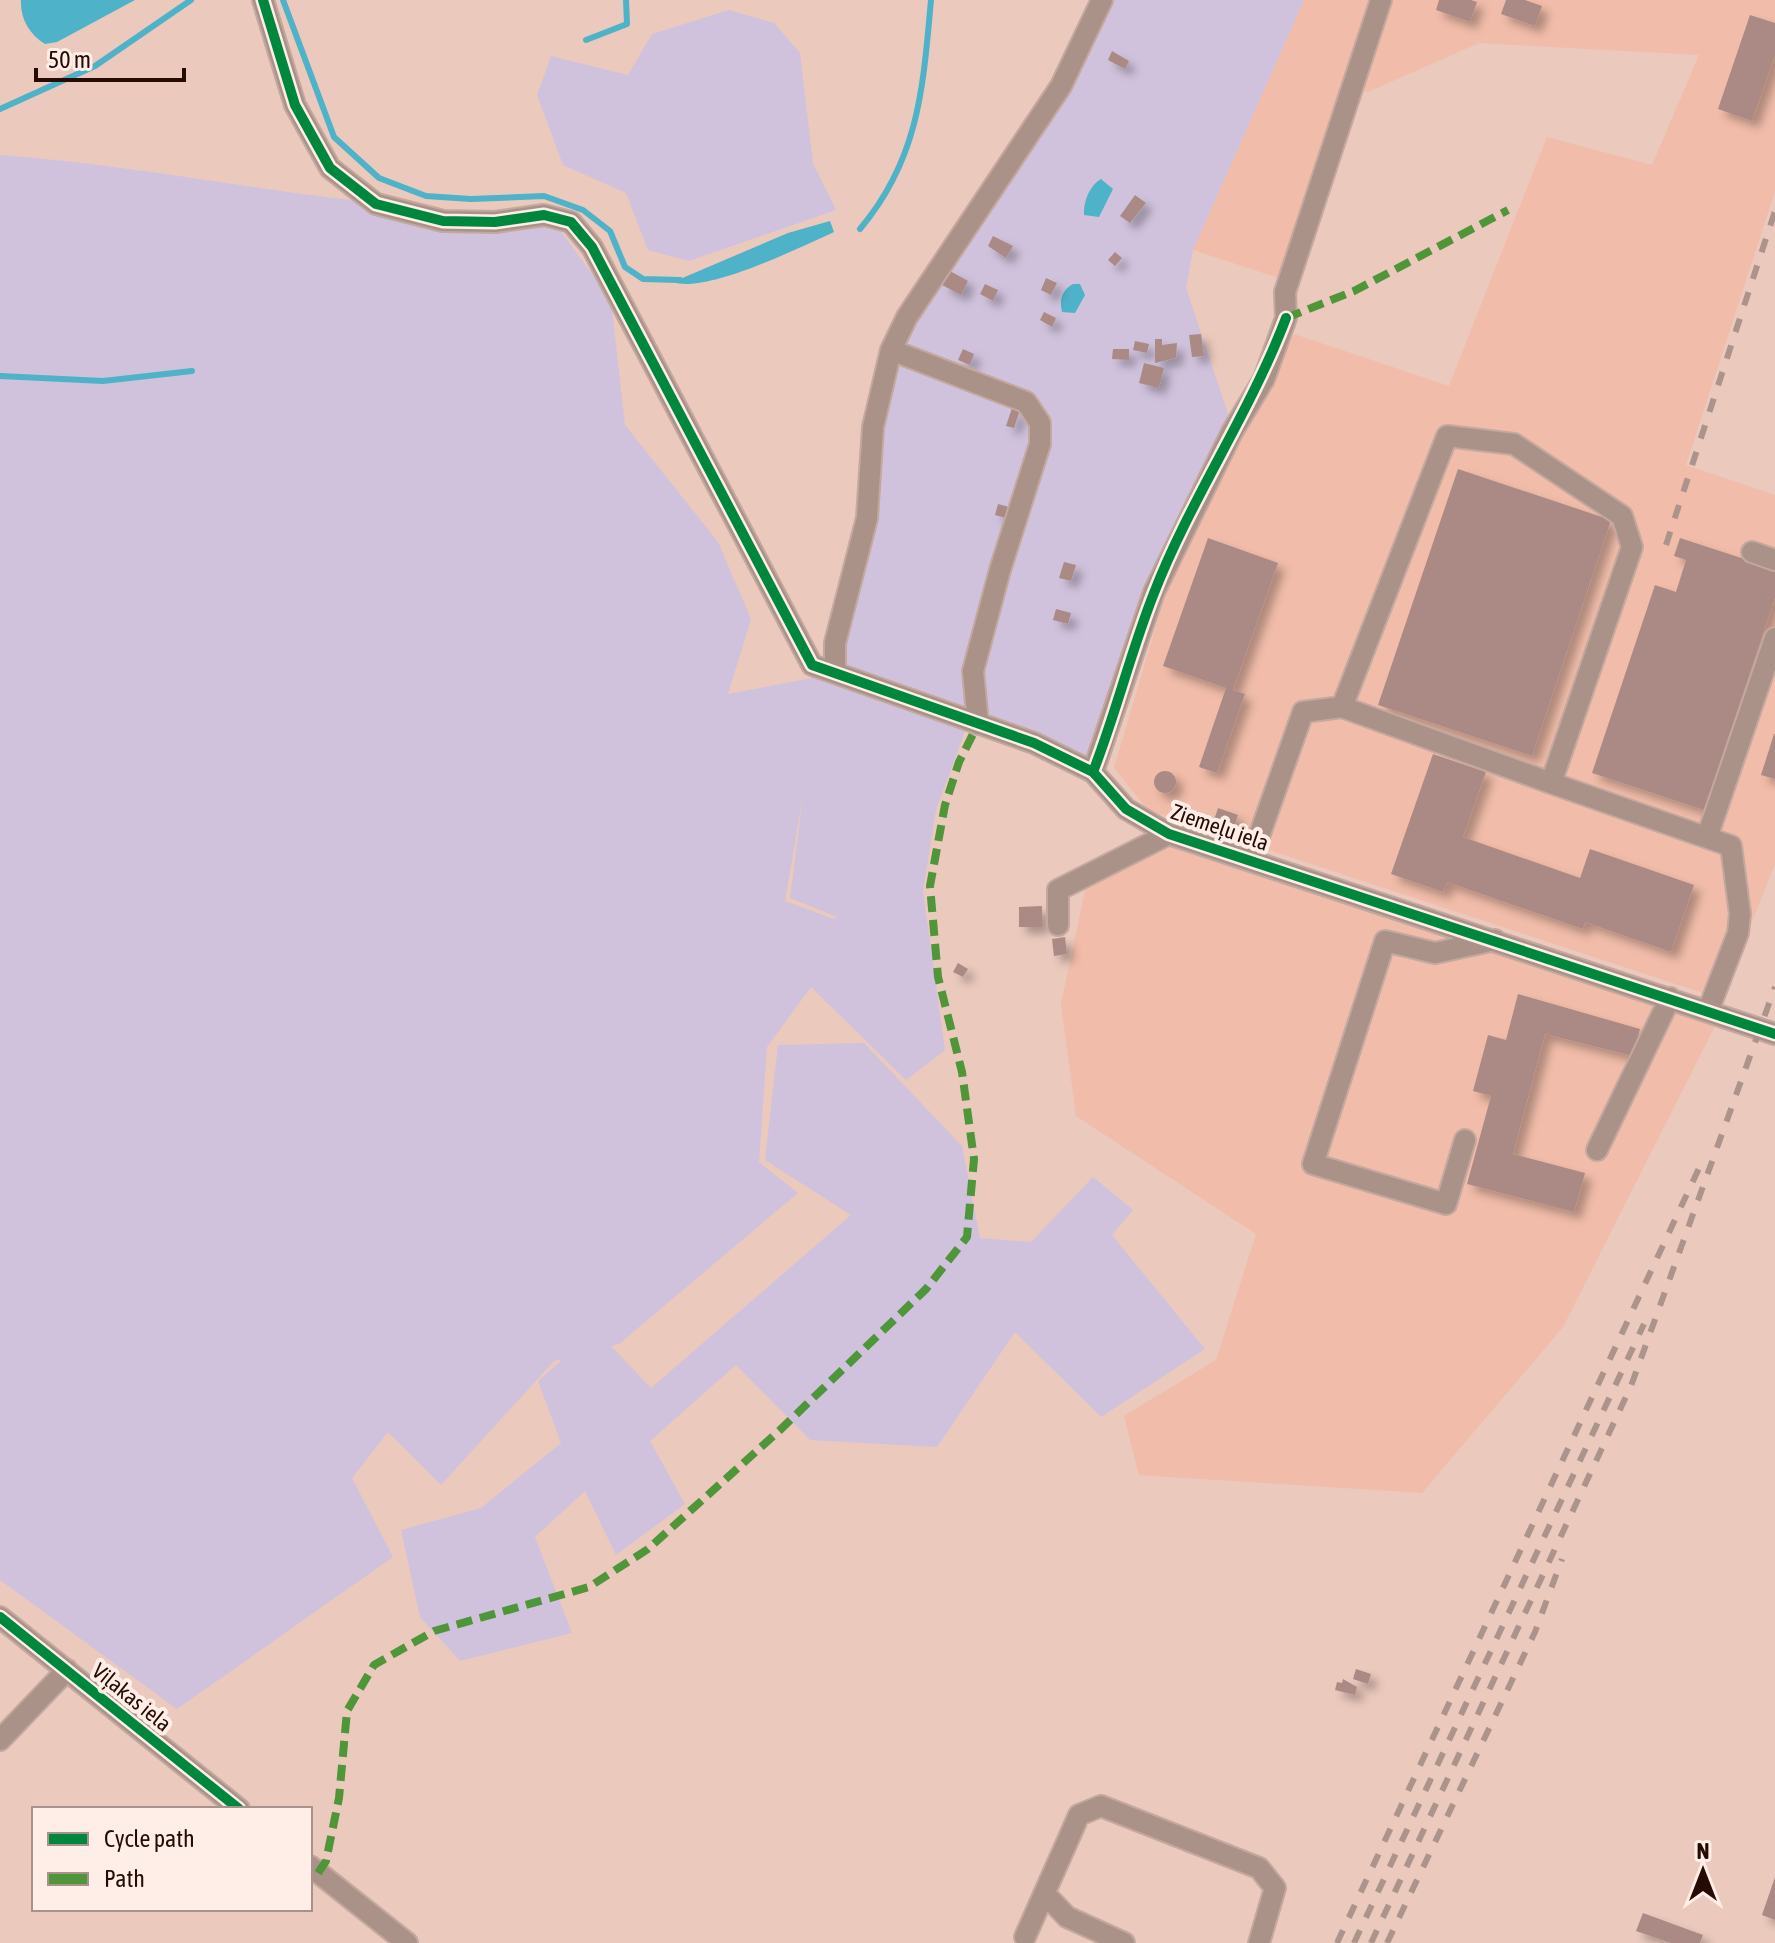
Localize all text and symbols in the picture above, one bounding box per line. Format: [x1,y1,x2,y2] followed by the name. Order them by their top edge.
[36,32,184,82] scale bar
[48,46,91,73] text: 50 m
[1168,798,1272,856] street label: Ziemeļu iela
[87,1657,177,1737] street label: Viļakas iela
[32,1807,312,1911] legend
[104,1825,195,1852] text: Cycle path
[1663,1831,1743,1911] north arrow
[1697,1838,1709,1864] text: N
[104,1865,145,1892] text: Path

